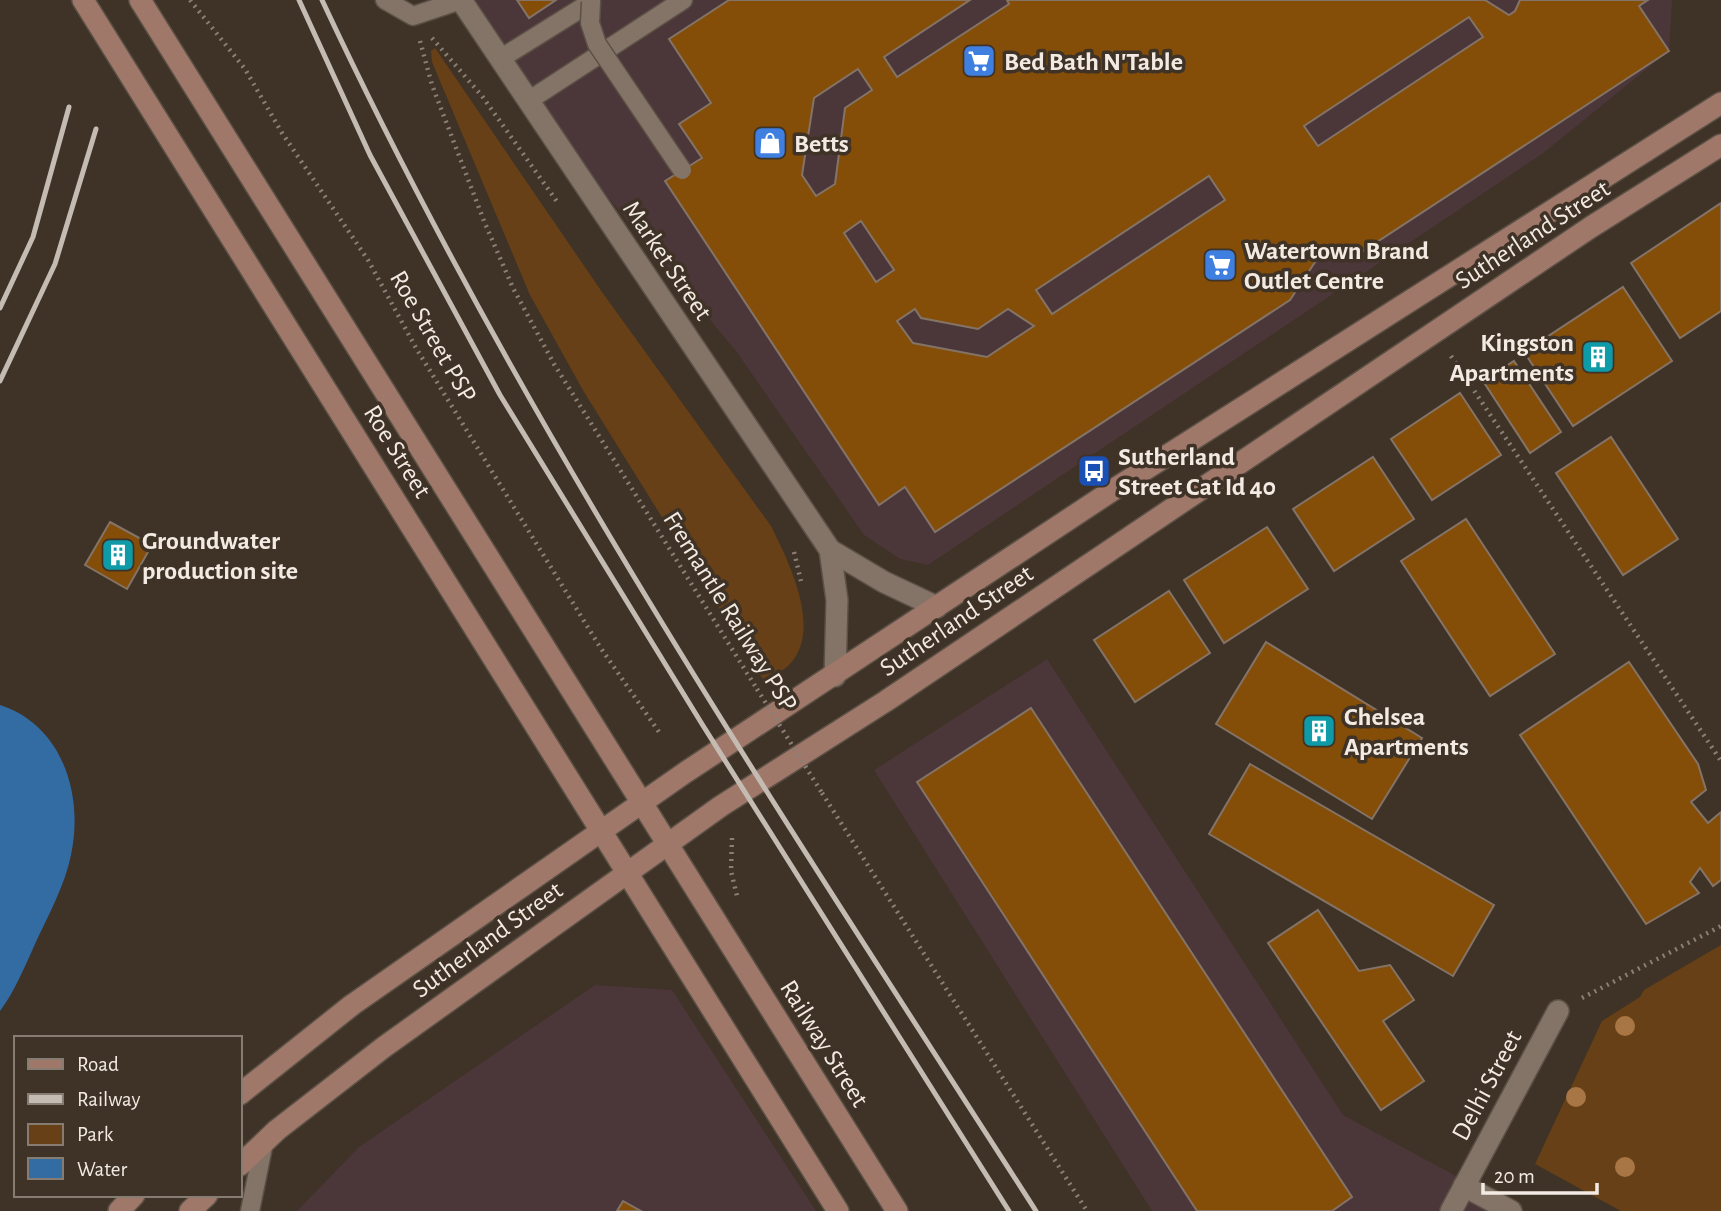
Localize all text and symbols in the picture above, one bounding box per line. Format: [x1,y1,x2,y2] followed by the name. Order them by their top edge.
[960,42,998,80] supermarket icon: Bed Bath N'Table
[1004,49,1183,75] place label: Bed Bath N'Table
[751,124,789,162] shop icon: Betts
[794,131,849,157] place label: Betts
[1451,175,1614,294] street label: Sutherland Street
[618,196,716,325] street label: Market Street
[1244,238,1429,294] place label: Watertown Brand Outlet Centre
[1201,246,1239,284] supermarket icon: Watertown Brand Outlet Centre
[385,266,481,407] street label: Roe Street PSP
[1449,330,1574,386] place label: Kingston Apartments
[1579,338,1617,376] building icon: Kingston Apartments
[359,401,436,502] street label: Roe Street
[1118,444,1276,500] place label: Sutherland Street Cat Id 40
[1075,452,1113,490] bus stop icon: Sutherland Street Cat Id 40
[658,507,802,716] street label: Fremantle Railway PSP
[142,528,298,584] place label: Groundwater production site
[99,536,137,574] building icon: Groundwater production site
[875,560,1038,681] street label: Sutherland Street
[1344,704,1469,760] place label: Chelsea Apartments
[1300,712,1338,750] building icon: Chelsea Apartments
[408,877,567,1003] street label: Sutherland Street
[775,976,873,1111] street label: Railway Street
[1447,1026,1527,1145] street label: Delhi Street
[14,1036,242,1197] legend
[77,1054,119,1075] text: Road
[77,1089,140,1110] text: Railway
[77,1124,114,1145] text: Park
[1483,1152,1597,1196] scale bar
[77,1159,127,1180] text: Water
[1494,1166,1535,1187] text: 20 m

